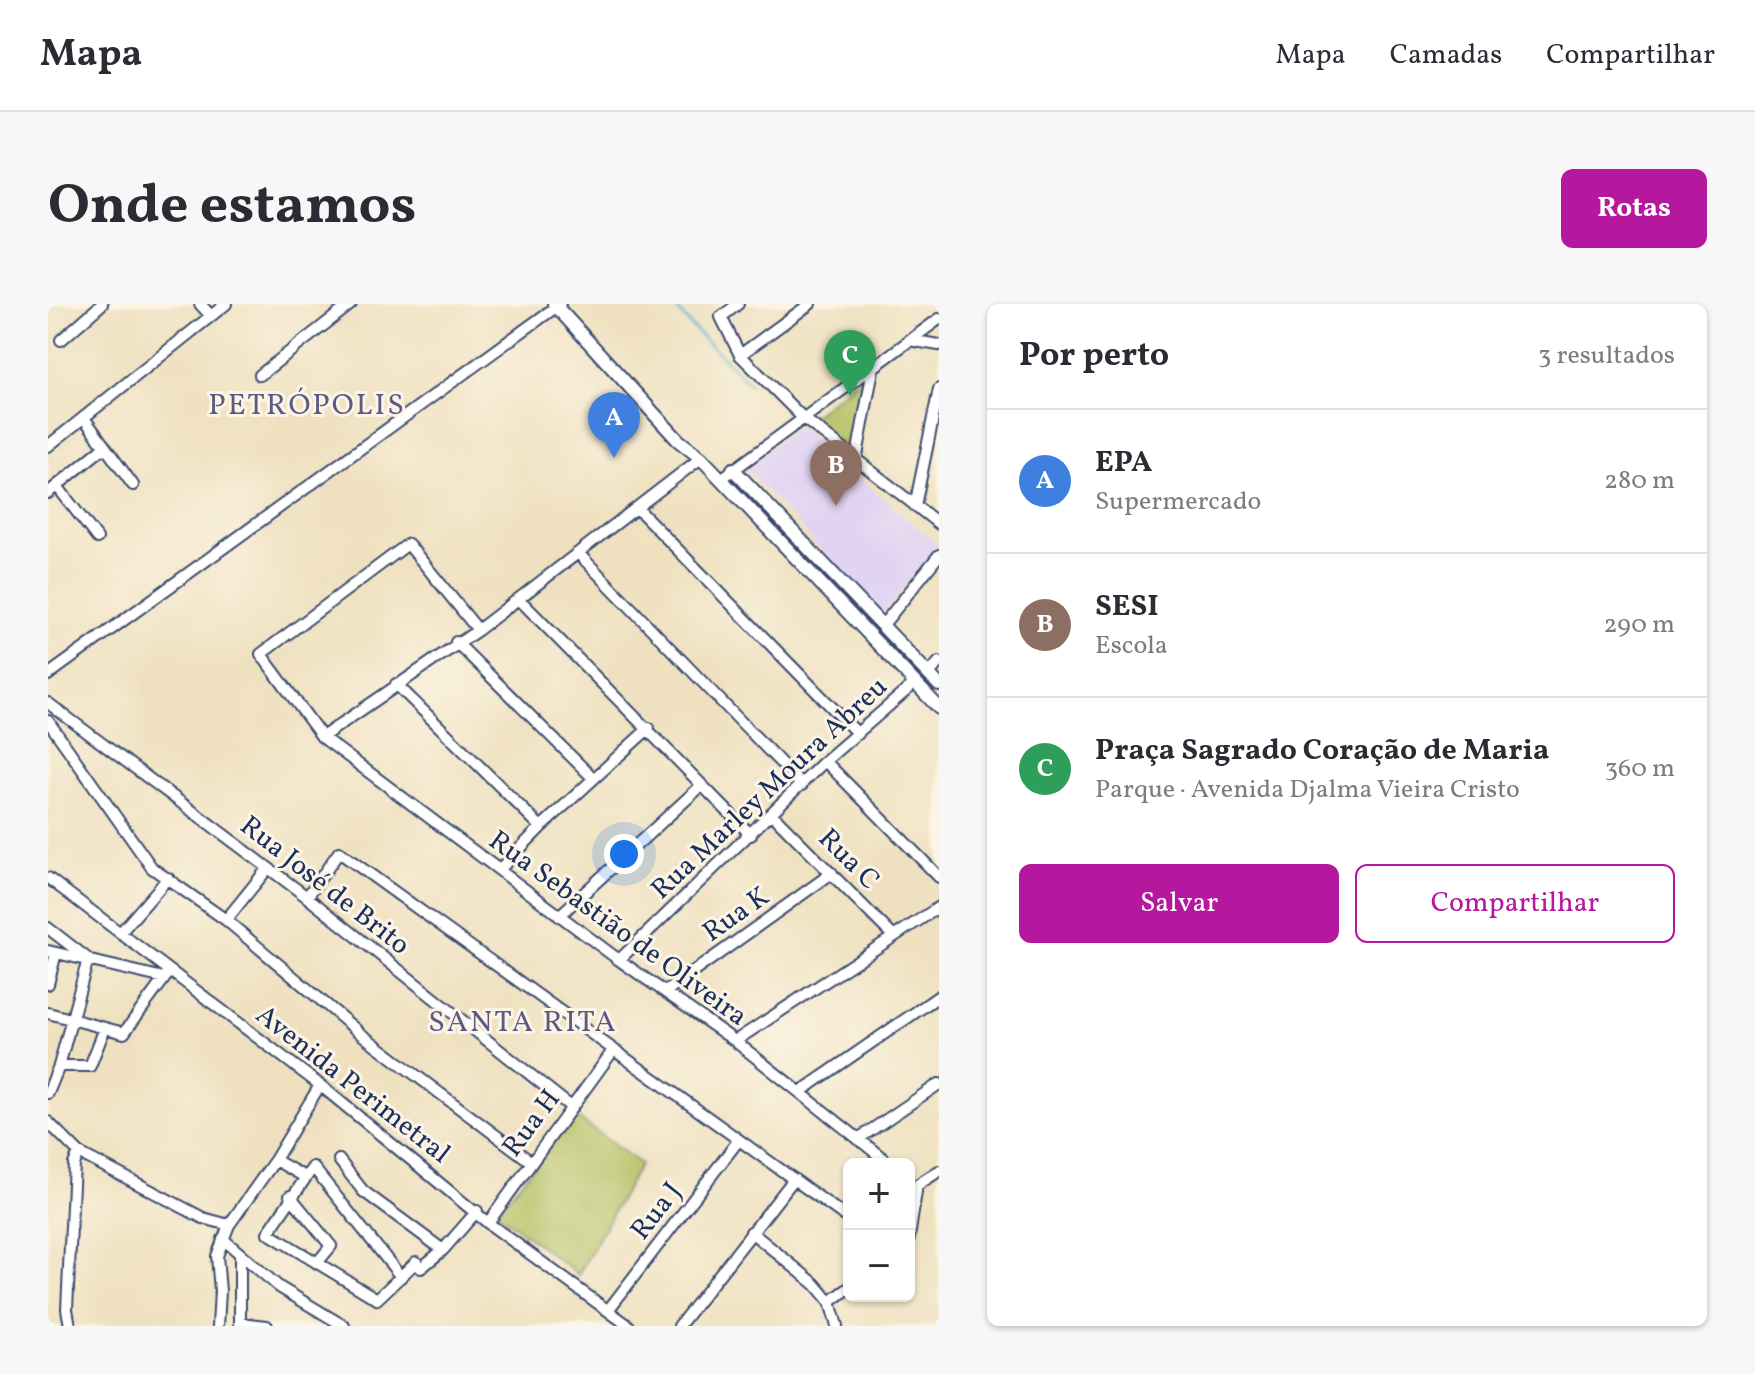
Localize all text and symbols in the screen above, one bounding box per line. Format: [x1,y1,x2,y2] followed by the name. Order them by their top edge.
[40,29,142,82] text: Mapa
[1276,36,1346,75] text: Mapa
[1390,36,1502,75] text: Camadas
[1546,36,1715,75] text: Compartilhar
[48,169,417,247] text: Onde estamos
[1561,169,1707,248] button: Rotas
[824,330,876,396] pin: C
[1019,333,1169,380] text: Por perto
[1538,338,1675,374] text: 3 resultados
[208,385,406,427] district label: PETRÓPOLIS
[588,392,640,458] pin: A
[810,440,862,506] pin: B
[1095,442,1152,484] text: EPA
[1036,463,1054,499] text: A
[1604,463,1675,499] text: 280 m
[1095,484,1261,520] text: Supermercado
[1095,586,1159,628] text: SESI
[1036,607,1054,643] text: B
[1603,607,1675,643] text: 290 m
[1095,628,1168,664] text: Escola
[643,669,897,909] street label: Rua Marley Moura Abreu
[1095,730,1549,772] text: Praça Sagrado Coração de Maria
[1037,751,1053,787] text: C
[1605,751,1675,787] text: 360 m
[1095,772,1520,808] text: Parque · Avenida Djalma Vieira Cristo
[231,807,418,965] street label: Rua José de Brito
[809,820,888,899] street label: Rua C
[480,822,755,1036] street label: Rua Sebastião de Oliveira
[604,834,644,874] your location
[1019,864,1339,943] button: Salvar
[1355,864,1675,943] button: Compartilhar
[695,878,778,952] street label: Rua K
[247,997,458,1173] street label: Avenida Perimetral
[428,1002,618,1044] district label: SANTA RITA
[494,1082,570,1165] street label: Rua H
[843,1158,915,1302] map controls
[843,1158,915,1230] button: +
[622,1174,692,1249] street label: Rua J
[843,1230,915,1302] button: −

